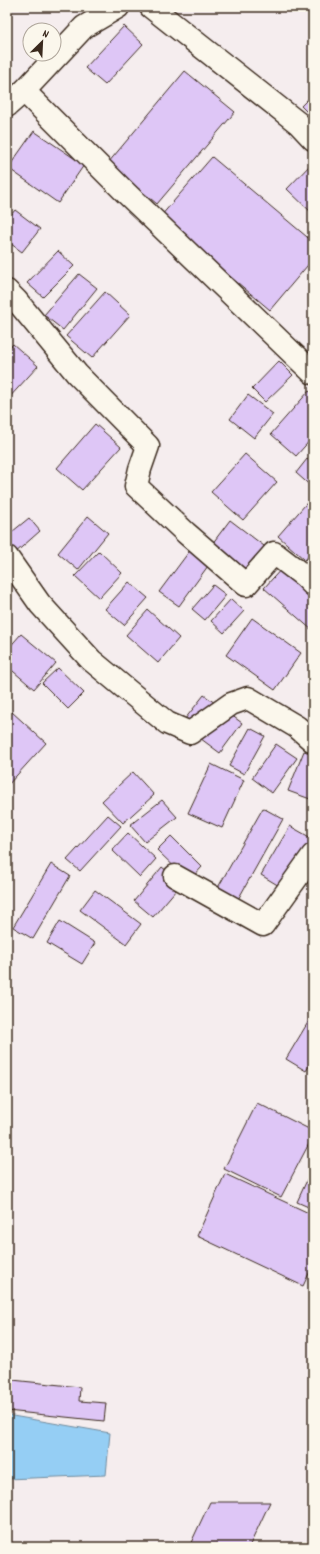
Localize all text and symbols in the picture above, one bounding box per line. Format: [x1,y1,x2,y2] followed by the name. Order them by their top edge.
[22,22,62,62] north arrow
[40,26,52,43] text: N

